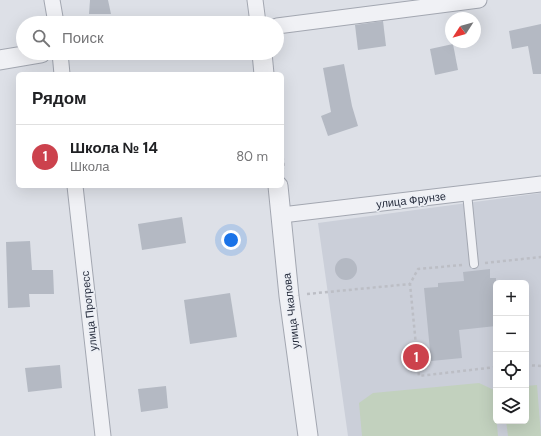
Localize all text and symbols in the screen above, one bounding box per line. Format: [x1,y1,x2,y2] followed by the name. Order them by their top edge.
[445,12,481,48] north arrow
[16,16,284,60] search box
[30,27,52,49] icon: search
[62,28,104,48] text: Поиск
[32,87,87,109] text: Рядом
[70,138,158,158] text: Школа № 14
[43,148,47,165] text: 1
[236,148,268,165] text: 80 m
[70,158,110,175] text: Школа
[375,189,447,211] street label: улица Фрунзе
[221,230,241,250] your location
[78,270,100,352] street label: улица Прогресс
[279,271,303,350] street label: улица Чкалова
[493,280,529,424] map controls
[493,280,529,316] button: +
[493,316,529,352] button: −
[403,342,429,372] pin: 1
[493,352,529,388] button: locate
[493,388,529,424] button: layers

